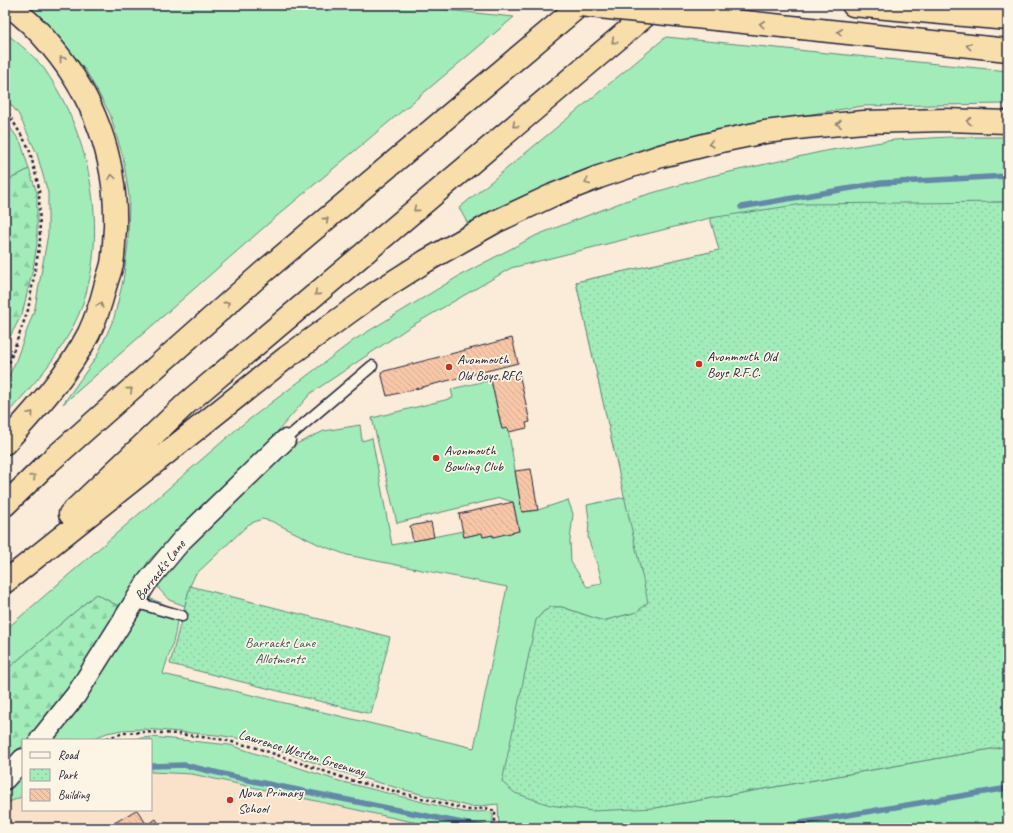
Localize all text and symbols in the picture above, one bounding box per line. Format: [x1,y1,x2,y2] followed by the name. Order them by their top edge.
[759,20,765,29] one-way arrow
[837,28,843,37] one-way arrow
[612,37,619,44] one-way arrow
[966,42,972,51] one-way arrow
[59,56,66,63] one-way arrow
[966,116,972,125] one-way arrow
[512,120,519,127] one-way arrow
[836,120,842,129] one-way arrow
[708,139,714,147] one-way arrow
[108,174,117,180] one-way arrow
[583,177,591,185] one-way arrow
[413,204,420,211] one-way arrow
[321,217,328,224] one-way arrow
[314,289,321,296] one-way arrow
[95,302,104,309] one-way arrow
[222,302,230,309] one-way arrow
[707,348,779,381] place label: Avonmouth Old Boys R.F.C.
[457,351,522,384] place label: Avonmouth Old Boys RFC
[694,359,704,369] marker: Avonmouth Old Boys R.F.C.
[444,362,454,372] marker: Avonmouth Old Boys RFC
[125,388,132,395] one-way arrow
[26,411,34,419] one-way arrow
[444,442,504,475] place label: Avonmouth Bowling Club
[431,453,441,463] marker: Avonmouth Bowling Club
[28,474,36,482] one-way arrow
[131,535,190,604] street label: Barrack's Lane
[245,634,317,667] park label: Barracks Lane Allotments
[237,726,369,781] street label: Lawrence Weston Greenway
[22,739,152,811] legend
[58,747,80,763] text: Road
[58,767,79,783] text: Park
[238,784,304,817] place label: Nova Primary School
[58,787,90,803] text: Building
[225,795,235,805] marker: Nova Primary School

